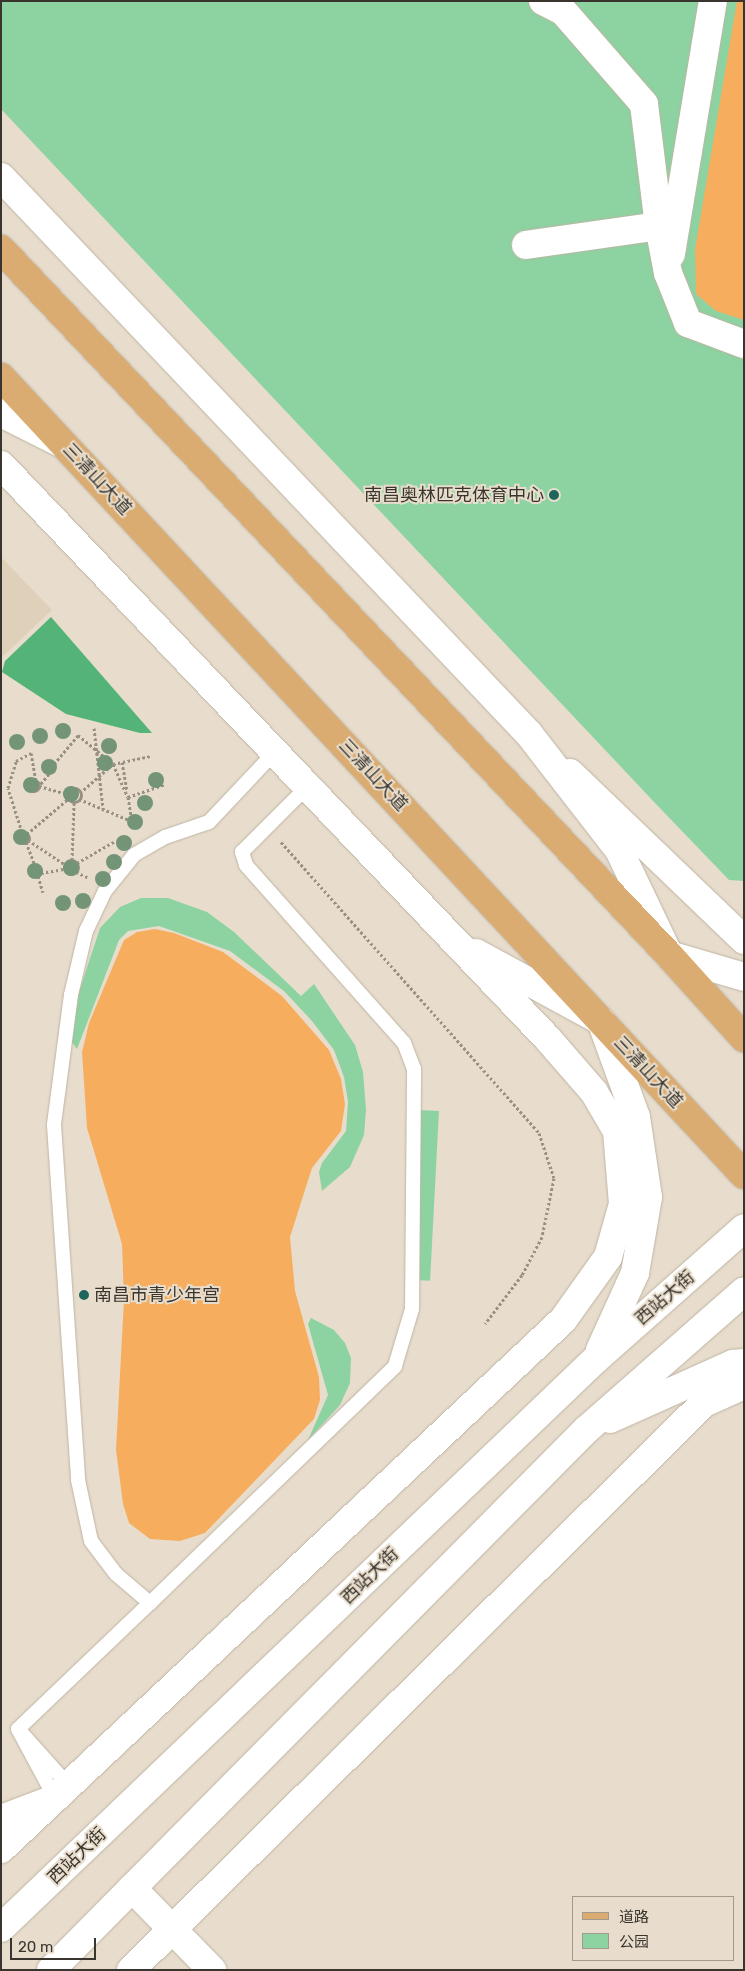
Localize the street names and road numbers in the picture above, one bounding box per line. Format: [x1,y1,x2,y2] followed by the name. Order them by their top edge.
[58,439,136,519] street label: 三清山大道
[334,735,412,815] street label: 三清山大道
[609,1032,687,1112] street label: 三清山大道
[631,1266,699,1330] street label: 西站大街
[337,1543,403,1609] street label: 西站大街
[44,1823,110,1889] street label: 西站大街

